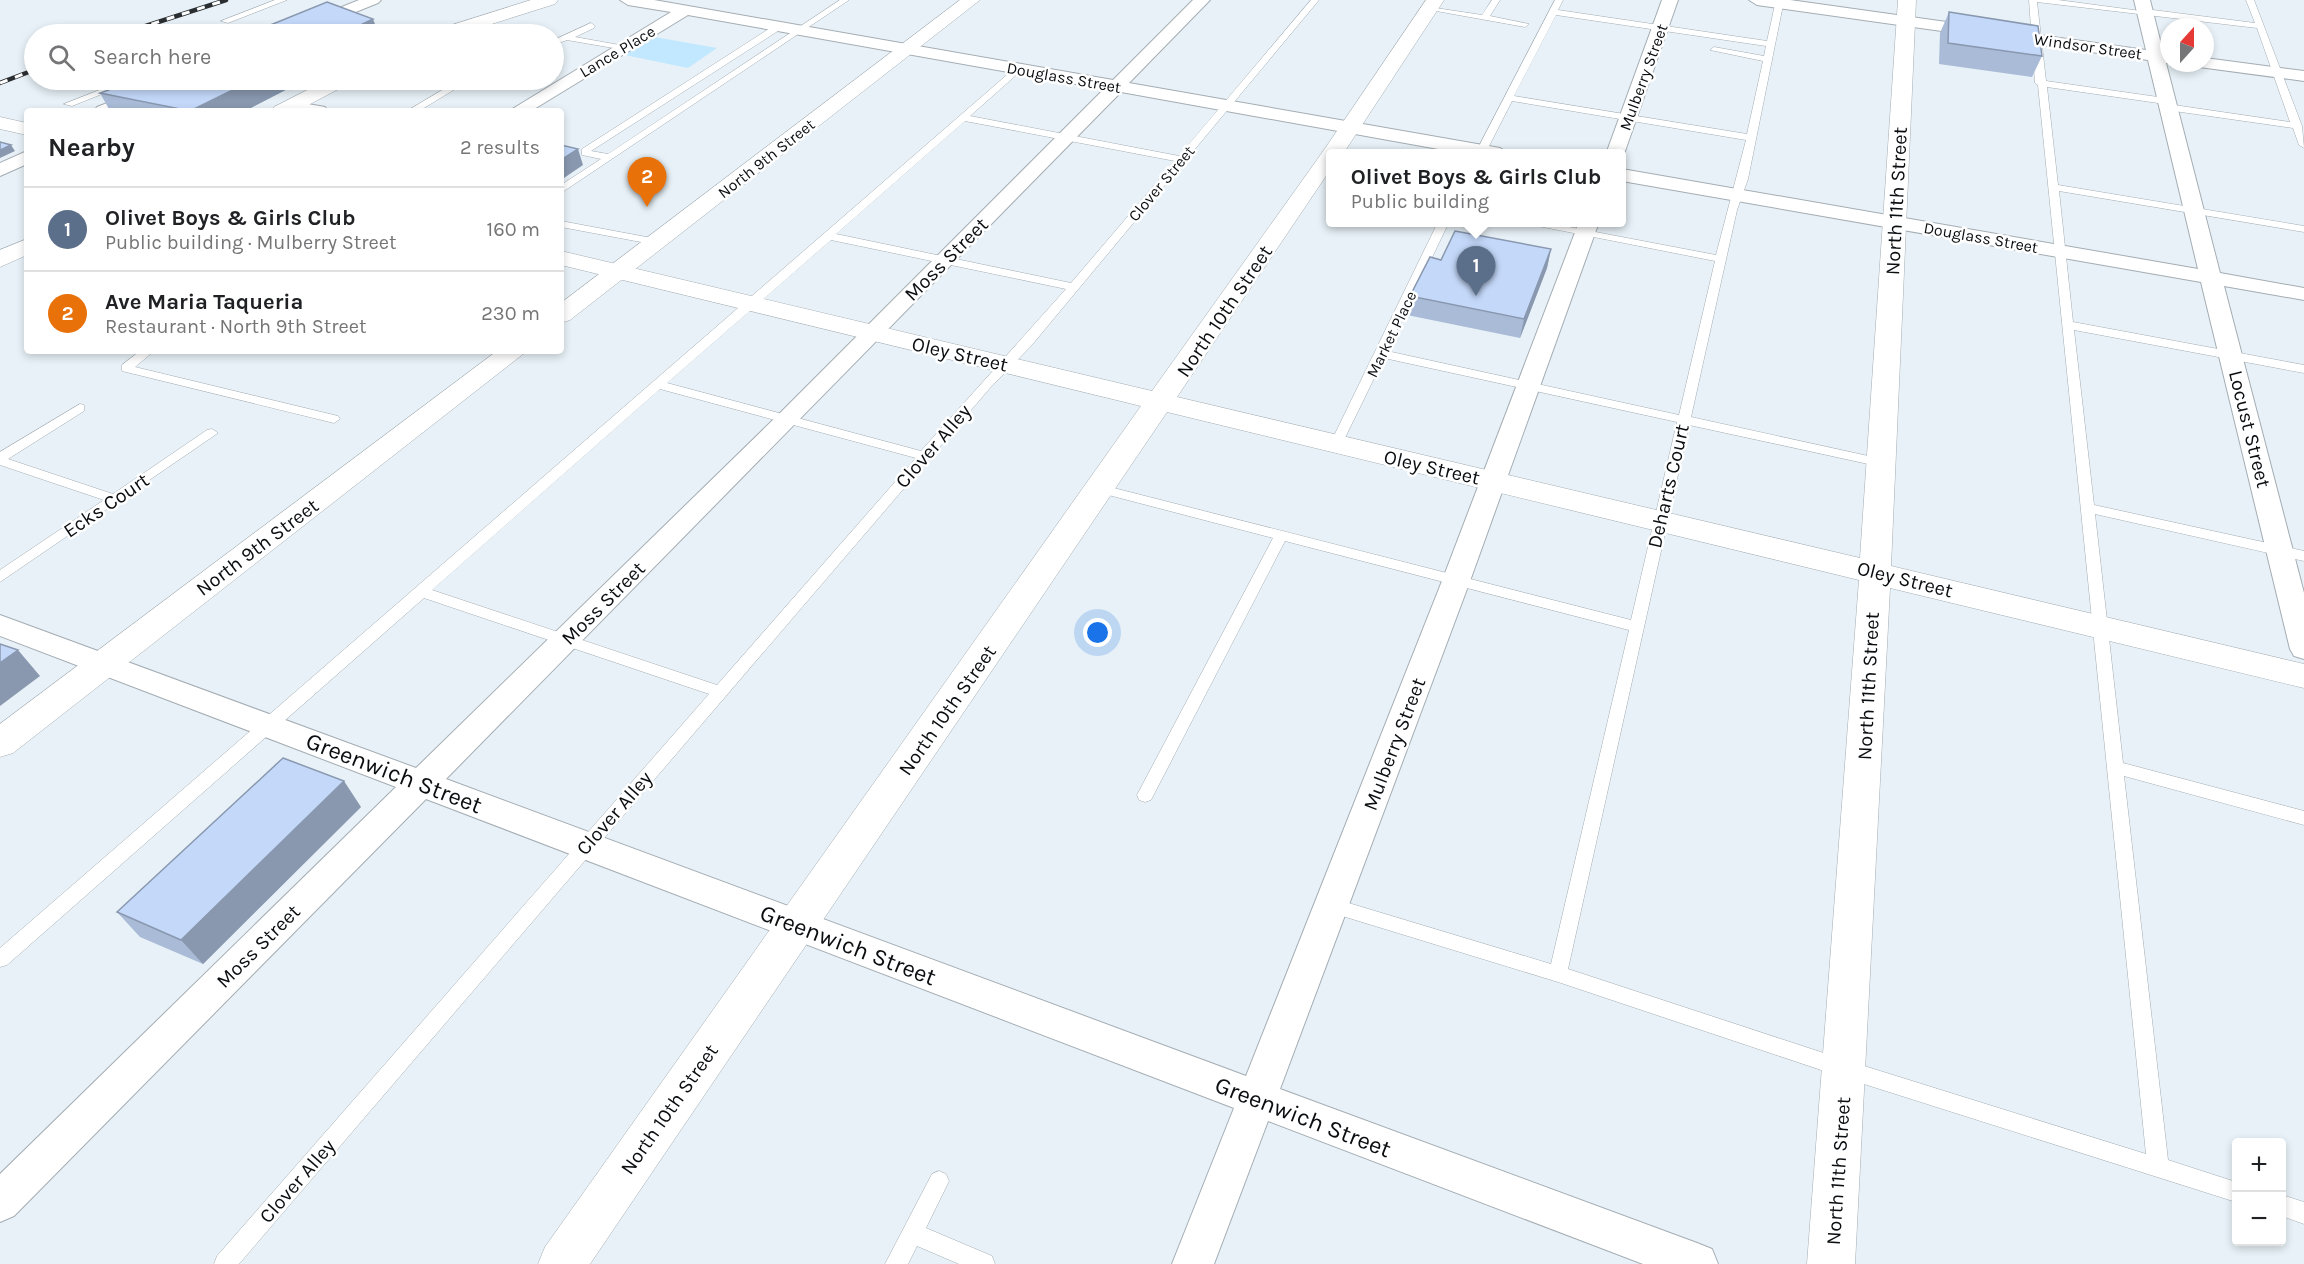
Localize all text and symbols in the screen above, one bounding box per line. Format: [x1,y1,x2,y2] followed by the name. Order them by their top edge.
[2160,18,2214,72] north arrow
[576,21,659,81] street label: Lance Place
[1615,21,1672,133] street label: Mulberry Street
[24,24,564,90] search box
[2033,30,2143,63] street label: Windsor Street
[45,41,78,74] icon: search
[93,44,211,70] text: Search here
[1005,58,1123,97] street label: Douglass Street
[714,115,819,202] street label: North 9th Street
[1881,126,1912,276] street label: North 11th Street
[48,132,135,163] text: Nearby
[460,136,540,159] text: 2 results
[1124,142,1198,225] street label: Clover Street
[1326,149,1626,227] popup
[628,158,666,207] pin: 2
[1351,164,1601,190] text: Olivet Boys & Girls Club
[1351,190,1489,213] text: Public building
[105,205,356,231] text: Olivet Boys & Girls Club
[900,213,993,306] street label: Moss Street
[64,218,71,241] text: 1
[487,218,540,241] text: 160 m
[1922,218,2040,257] street label: Douglass Street
[105,231,397,254] text: Public building · Mulberry Street
[1172,241,1277,382] street label: North 10th Street
[1456,246,1496,296] pin: 1
[1362,288,1421,381] street label: Market Place
[105,289,303,315] text: Ave Maria Taqueria
[61,302,74,325] text: 2
[481,302,540,325] text: 230 m
[105,315,367,338] text: Restaurant · North 9th Street
[910,332,1011,377] street label: Oley Street
[2224,368,2275,491] street label: Locust Street
[891,400,976,493] street label: Clover Alley
[1643,421,1694,550] street label: Deharts Court
[1382,445,1483,490] street label: Oley Street
[59,468,154,542] street label: Ecks Court
[192,494,323,601] street label: North 9th Street
[557,557,650,650] street label: Moss Street
[1855,557,1956,603] street label: Oley Street
[1853,611,1884,761] street label: North 11th Street
[1083,618,1112,647] your location
[894,640,1001,780] street label: North 10th Street
[1359,674,1430,814] street label: Mulberry Street
[302,727,486,819] street label: Greenwich Street
[572,767,657,860] street label: Clover Alley
[756,899,940,991] street label: Greenwich Street
[212,900,305,993] street label: Moss Street
[616,1039,723,1179] street label: North 10th Street
[1211,1071,1395,1163] street label: Greenwich Street
[1822,1096,1855,1246] street label: North 11th Street
[255,1135,340,1228] street label: Clover Alley
[2232,1138,2286,1246] map controls
[2232,1138,2286,1192] button: +
[2232,1192,2286,1246] button: −

